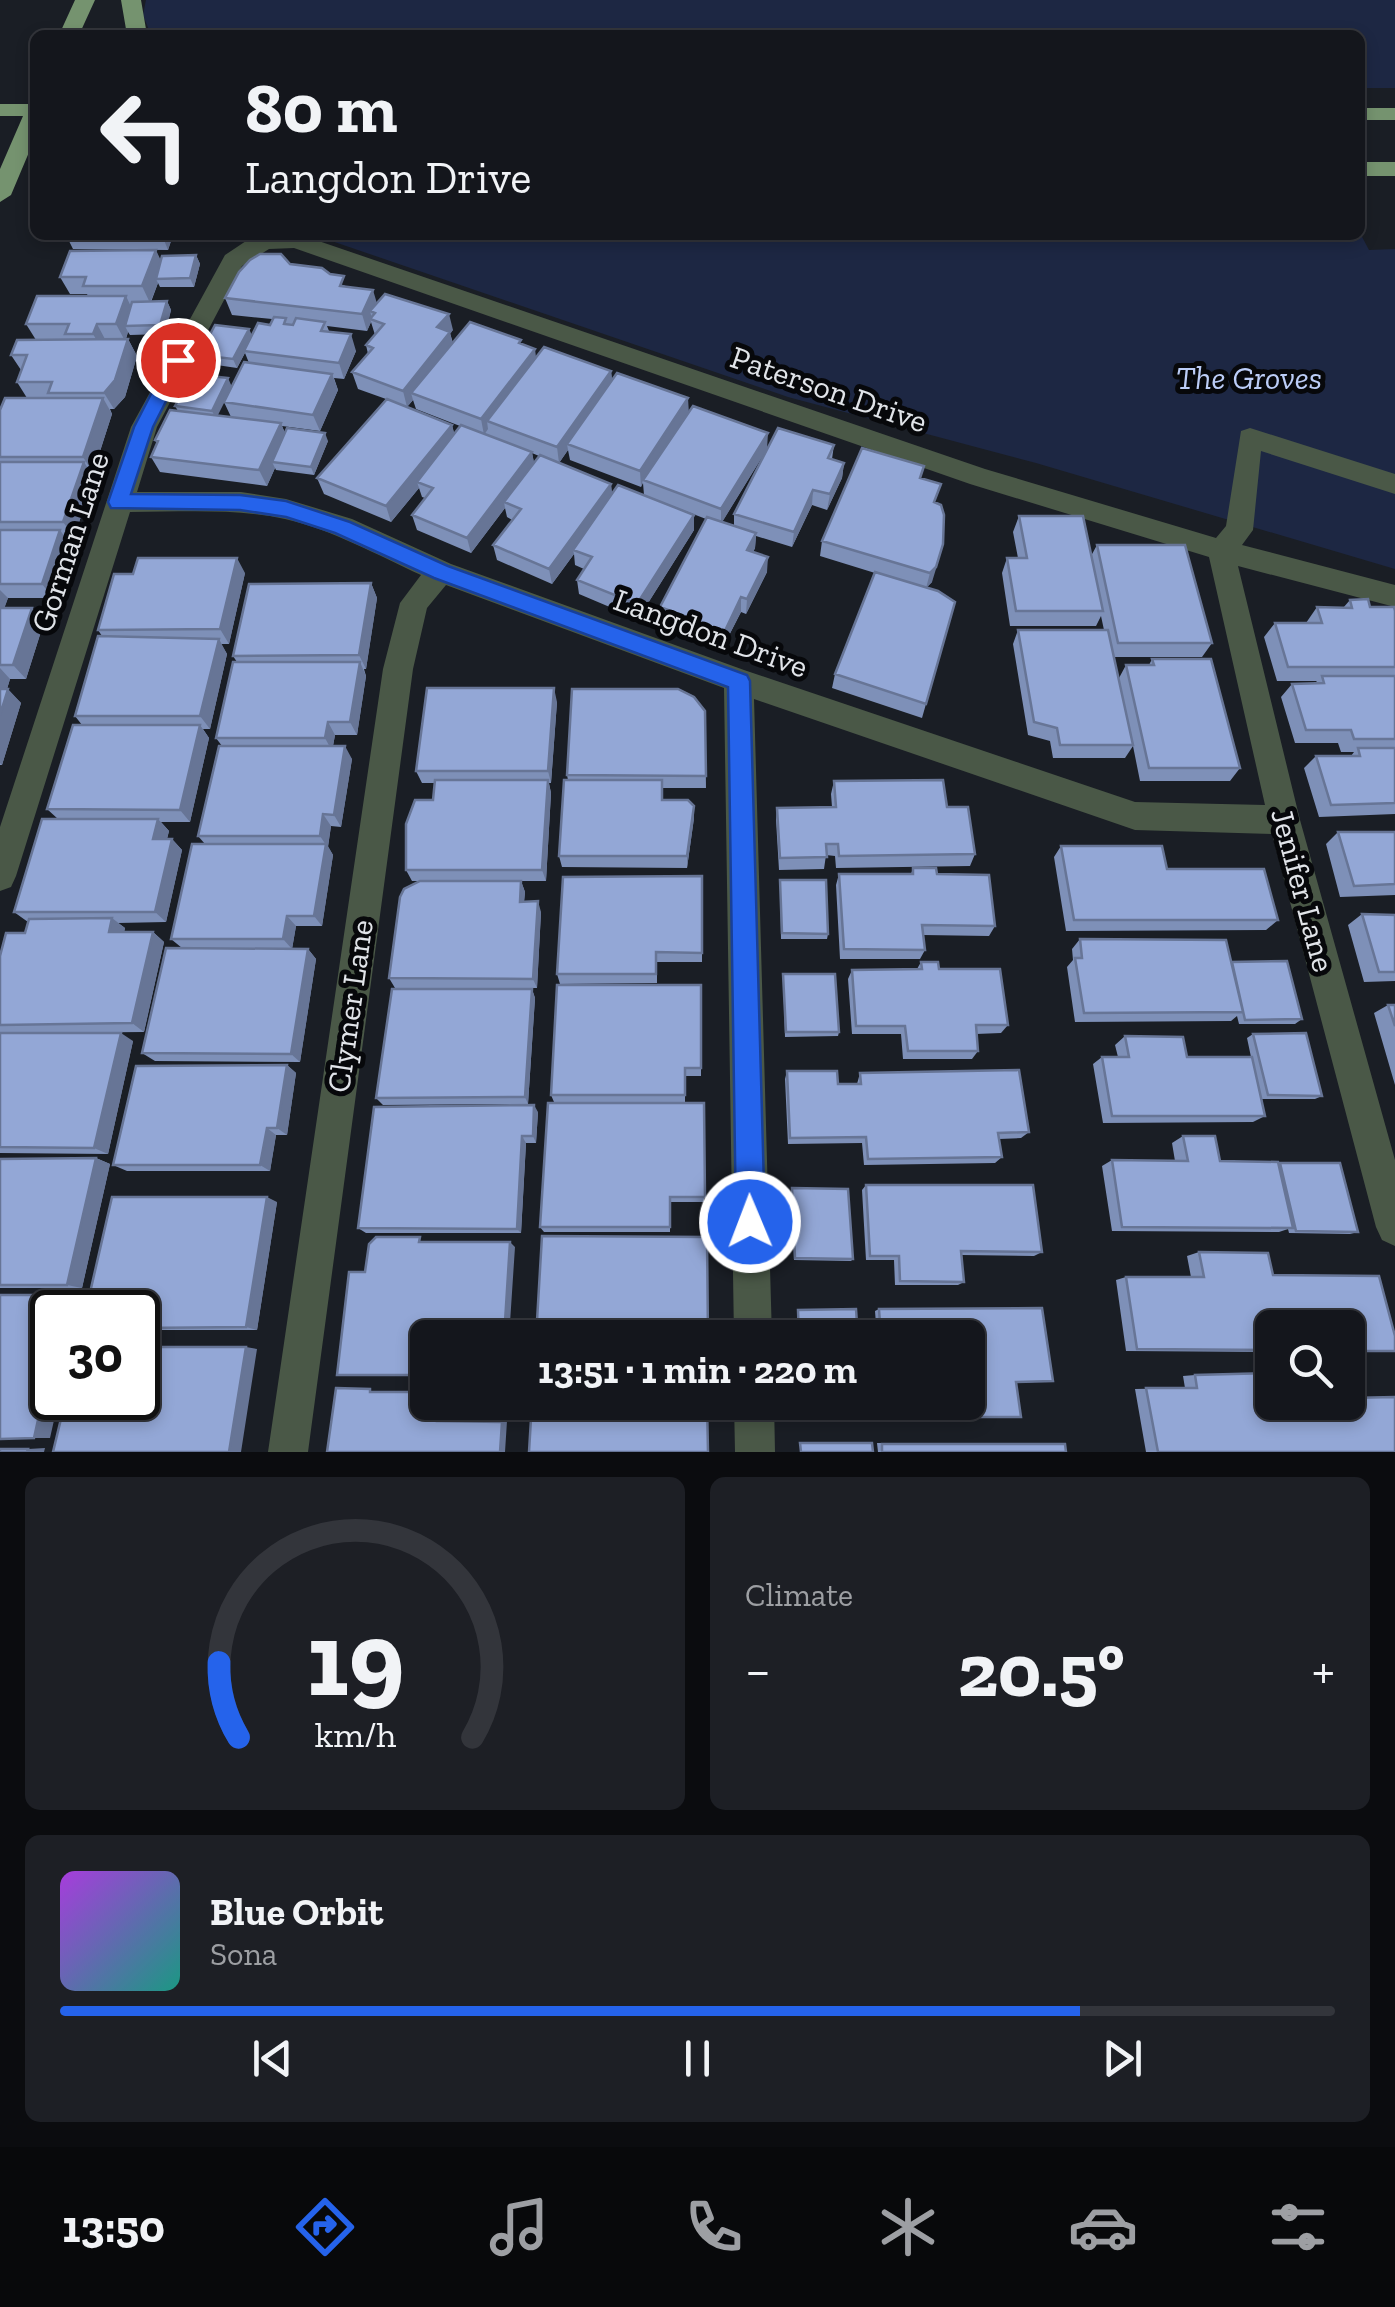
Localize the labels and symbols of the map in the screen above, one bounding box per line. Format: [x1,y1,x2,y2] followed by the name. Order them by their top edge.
[136,318,221,403] pin
[726,338,932,440] street label: Paterson Drive
[1176,359,1322,397] park label: The Groves
[23,447,117,637] street label: Gorman Lane
[609,580,813,686] street label: Langdon Drive
[1263,804,1343,976] street label: Jenifer Lane
[319,917,381,1095] street label: Clymer Lane
[698,1170,802,1274] position arrow
[30,1290,160,1420] speed limit sign: 30

